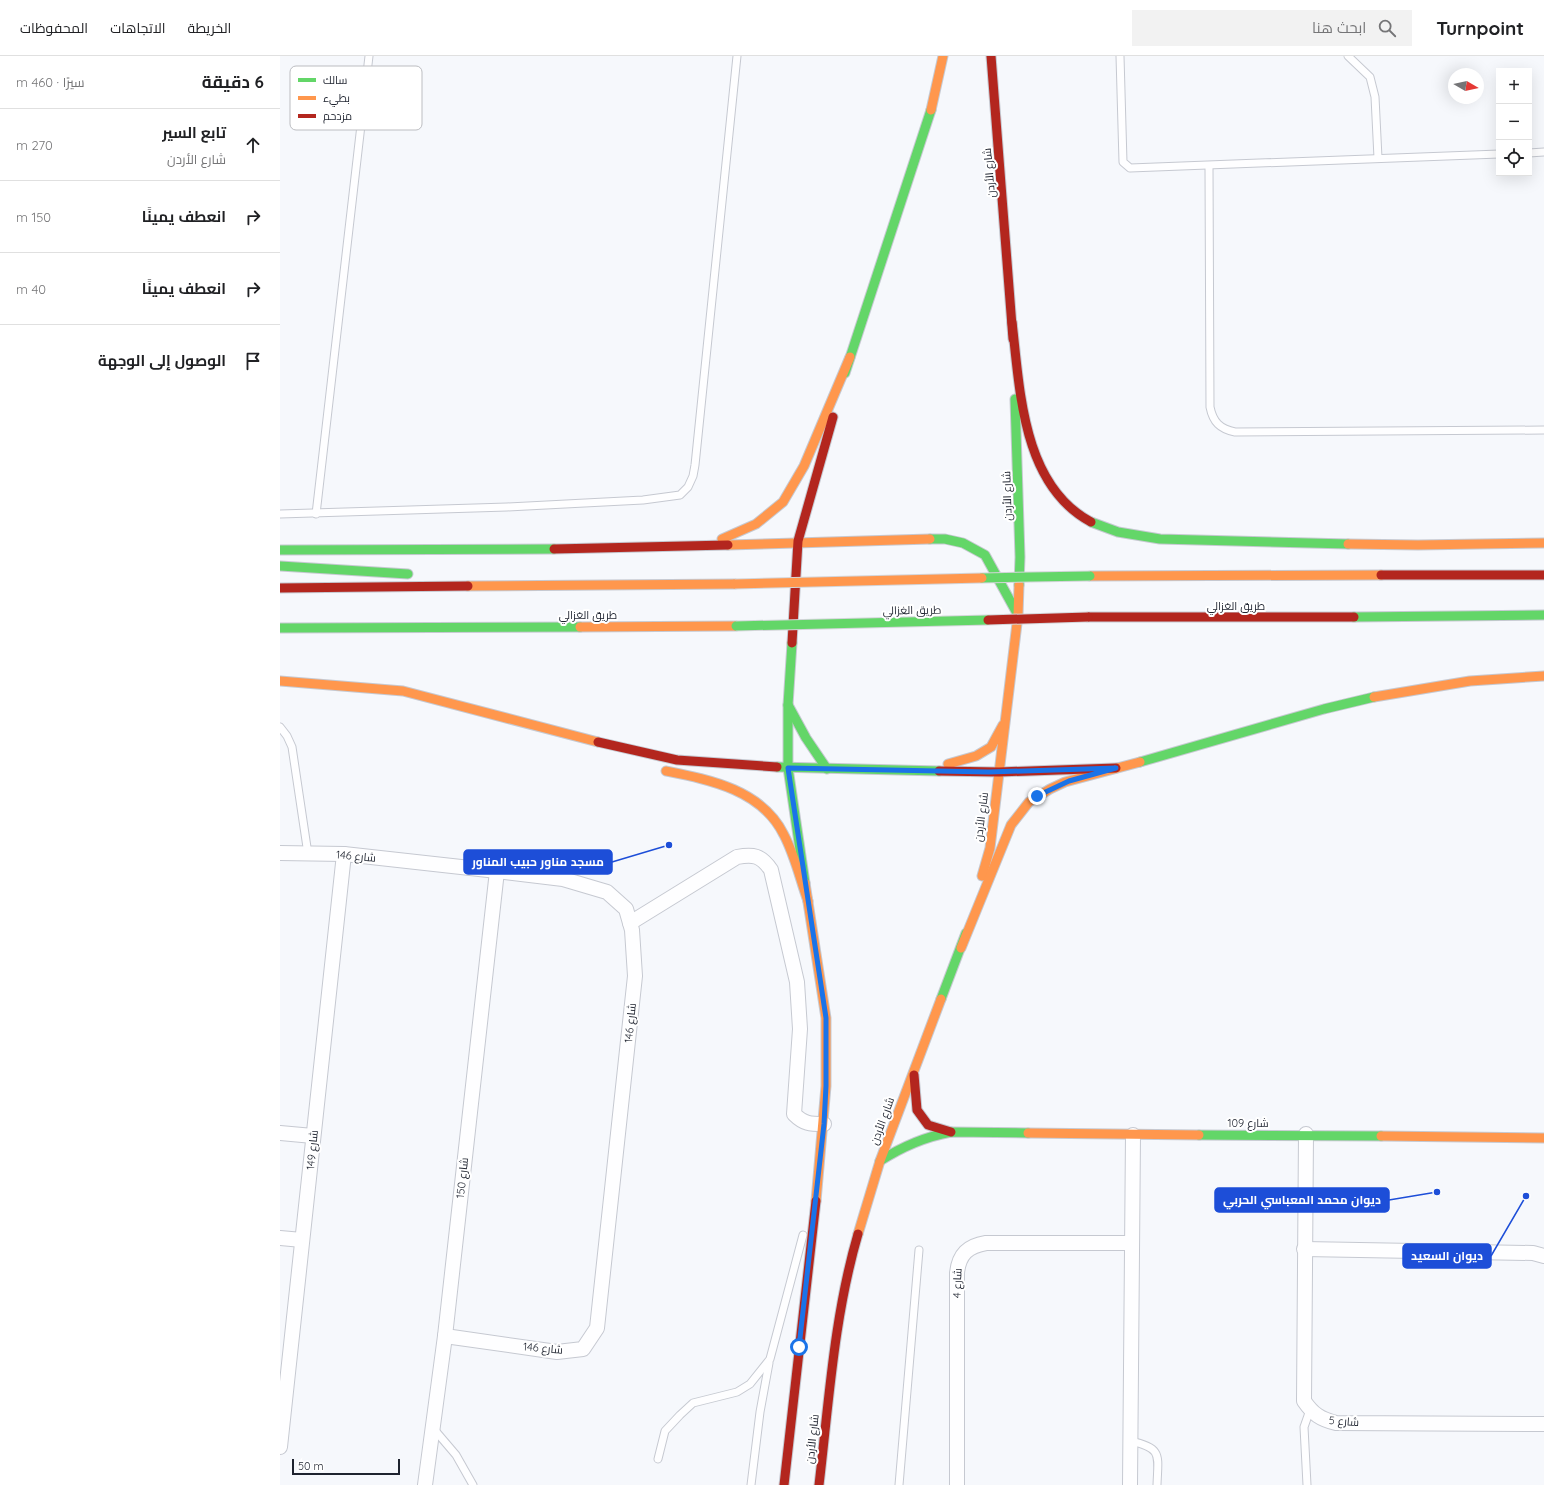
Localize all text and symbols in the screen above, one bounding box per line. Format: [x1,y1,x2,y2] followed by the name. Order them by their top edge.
[1132,10,1412,46] search box
[1436,16,1524,40] text: Turnpoint
[1376,17,1398,39] icon: search
[1312,18,1366,37] text: ابحث هنا
[20,19,88,37] text: المحفوظات
[110,19,166,37] text: الاتجاهات
[188,19,231,37] text: الخريطة
[290,66,422,130] legend
[1448,68,1484,104] north arrow
[1496,68,1532,176] map controls
[1496,68,1532,104] button: +
[202,71,264,92] text: 6 دقيقة
[323,73,347,87] text: سالك
[16,74,85,90] text: سيرًا · 460 m
[323,91,350,107] text: بطيء
[1496,104,1532,140] button: −
[323,109,352,124] text: مزدحم
[162,123,226,142] text: تابع السير
[242,134,264,156] icon: ahead
[16,137,53,153] text: 270 m
[1496,140,1532,176] button: locate
[980,147,999,198] street label: شارع الأردن
[167,151,226,167] text: شارع الأردن
[242,206,264,228] icon: right
[142,207,226,226] text: انعطف يمينًا
[16,209,51,225] text: 150 m
[242,278,264,300] icon: right
[142,279,226,298] text: انعطف يمينًا
[16,281,46,297] text: 40 m
[242,350,264,372] icon: arrive
[98,351,226,370] text: الوصول إلى الوجهة
[999,471,1016,521] street label: شارع الأردن
[1207,599,1265,615] street label: طريق الغزالي
[883,602,941,620] street label: طريق الغزالي
[559,608,617,624] street label: طريق الغزالي
[1028,787,1046,805] route end
[971,791,992,843] street label: شارع الأردن
[335,847,377,866] street label: شارع 146
[464,850,612,874] callout: مسجد مناور حبيب المناور
[471,854,604,870] text: مسجد مناور حبيب المناور
[621,1002,640,1044] street label: شارع 146
[867,1095,898,1147] street label: شارع الأردن
[1227,1116,1269,1131] street label: شارع 109
[303,1129,322,1171] street label: شارع 149
[453,1157,472,1199] street label: شارع 150
[1215,1188,1389,1212] callout: ديوان محمد المعباسي الحربي
[1223,1192,1381,1210] text: ديوان محمد المعباسي الحربي
[1403,1244,1491,1268] callout: ديوان السعيد
[1411,1248,1483,1264] text: ديوان السعيد
[949,1268,966,1298] street label: شارع 4
[790,1338,808,1356] route start
[522,1339,564,1358] street label: شارع 146
[802,1413,823,1465] street label: شارع الأردن
[1328,1413,1360,1430] street label: شارع 5
[292,1457,400,1476] scale bar
[298,1459,324,1473] text: 50 m

